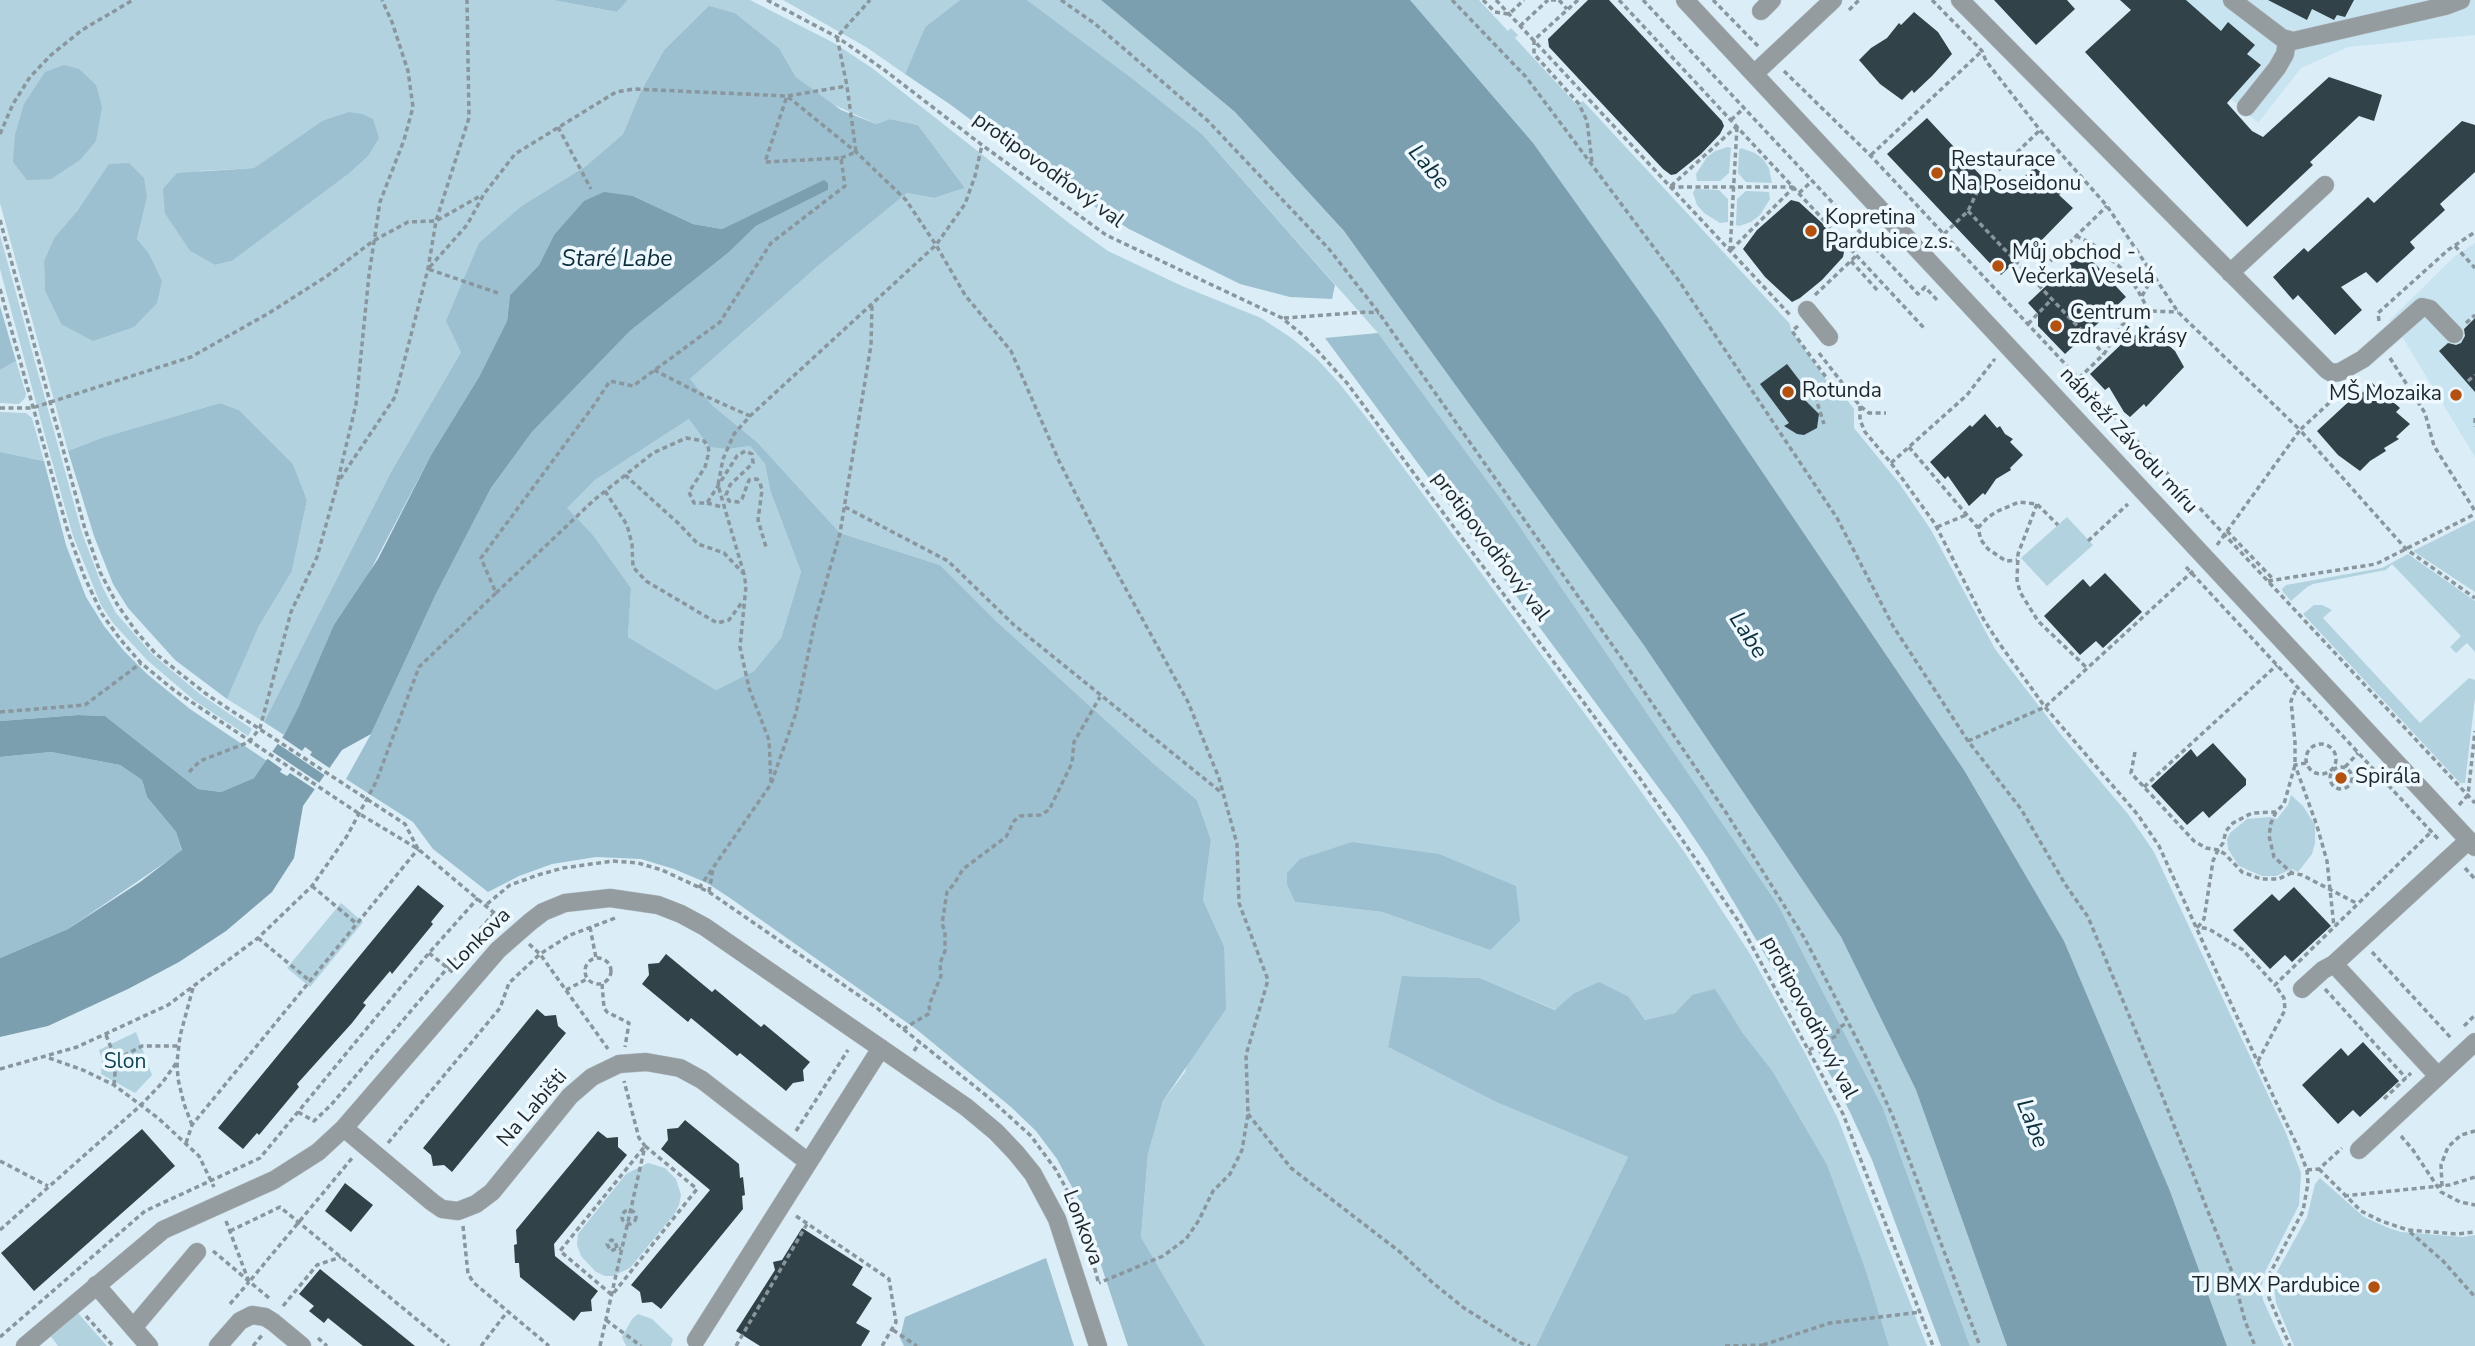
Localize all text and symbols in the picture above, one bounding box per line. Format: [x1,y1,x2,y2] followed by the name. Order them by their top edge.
[968,108,1128,234] street label: protipovodňový val
[1401,140,1455,196] water label: Labe
[1951,148,2081,198] place label: Restaurace Na Poseidonu
[1929,165,1945,181] marker: Restaurace Na Poseidonu
[1825,206,1953,256] place label: Kopretina Pardubice z.s.
[1803,223,1819,239] marker: Kopretina Pardubice z.s.
[2012,241,2155,291] place label: Můj obchod - Večerka Veselá
[562,246,672,274] water label: Staré Labe
[1990,258,2006,274] marker: Můj obchod - Večerka Veselá
[2070,301,2187,351] place label: Centrum zdravé krásy
[2048,318,2064,334] marker: Centrum zdravé krásy
[2054,363,2202,519] street label: nábřeží Závodu míru
[1802,379,1882,405] place label: Rotunda
[2329,382,2442,408] place label: MŠ Mozaika
[1780,384,1796,400] marker: Rotunda
[2448,387,2464,403] marker: MŠ Mozaika
[1426,467,1554,627] street label: protipovodňový val
[1722,607,1772,665] water label: Labe
[2355,765,2421,791] place label: Spirála
[2333,770,2349,786] marker: Spirála
[443,903,517,977] street label: Lonkova
[1755,932,1863,1104] street label: protipovodňový val
[104,1050,146,1076] park label: Slon
[493,1065,573,1153] street label: Na Labišti
[2009,1096,2053,1152] water label: Labe
[1056,1187,1108,1269] street label: Lonkova
[2192,1274,2360,1300] place label: TJ BMX Pardubice
[2366,1279,2382,1295] marker: TJ BMX Pardubice

